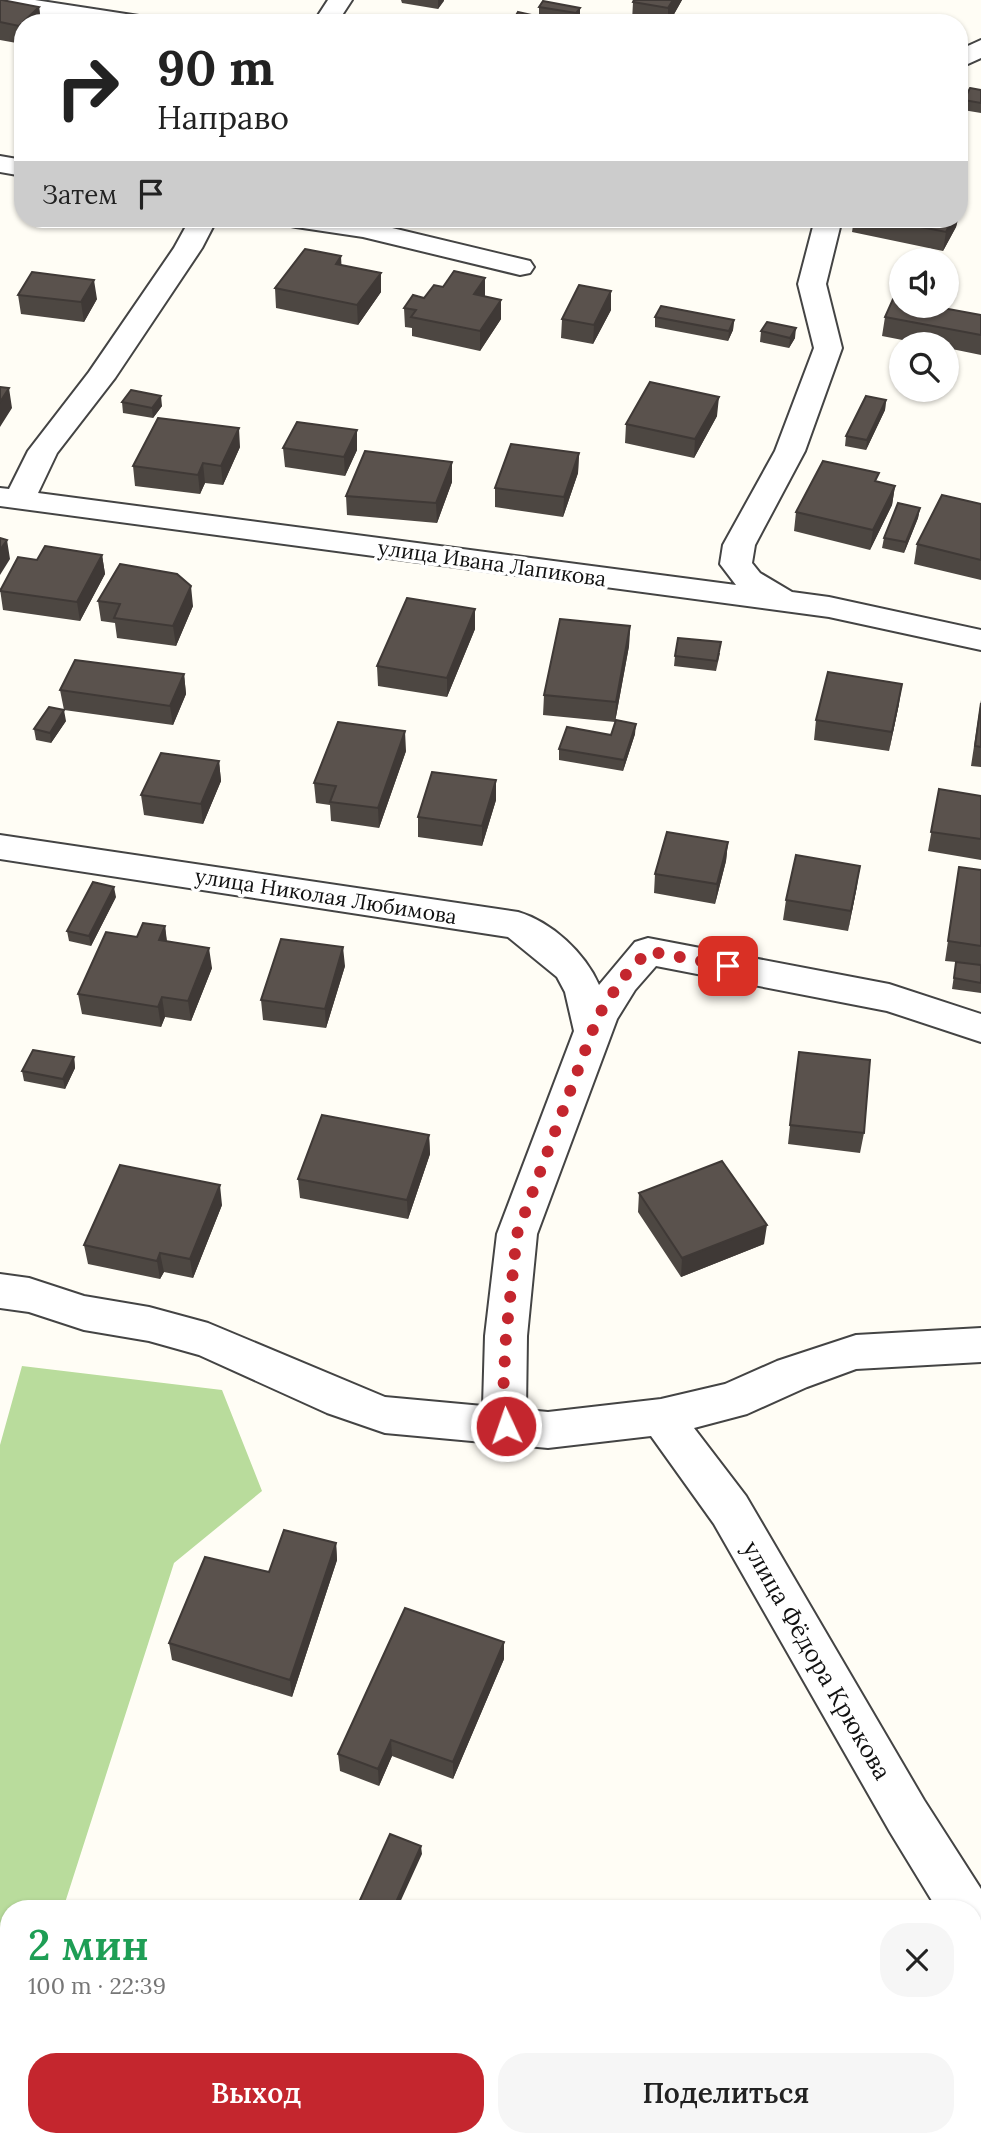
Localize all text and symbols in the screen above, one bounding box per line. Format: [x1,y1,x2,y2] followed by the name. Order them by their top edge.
[157,36,274,98] text: 90 m
[42,42,133,133] icon: right
[157,97,289,138] text: Направо
[132,175,170,213] icon: arrive
[42,178,118,211] text: Затем
[889,248,959,402] map controls
[889,248,959,318] button: sound
[889,332,959,402] button: search
[376,534,608,592] street label: улица Ивана Лапикова
[193,862,459,930] street label: улица Николая Любимова
[698,936,758,996] pin
[709,947,747,985] icon: arrive
[469,1389,543,1463] position arrow
[736,1535,898,1785] street label: улица Фёдора Крюкова
[28,1918,149,1972] text: 2 мин
[880,1923,954,1997] button: close
[28,1971,166,2000] text: 100 m · 22:39
[28,2053,484,2133] button: Выход
[498,2053,954,2133] button: Поделиться

